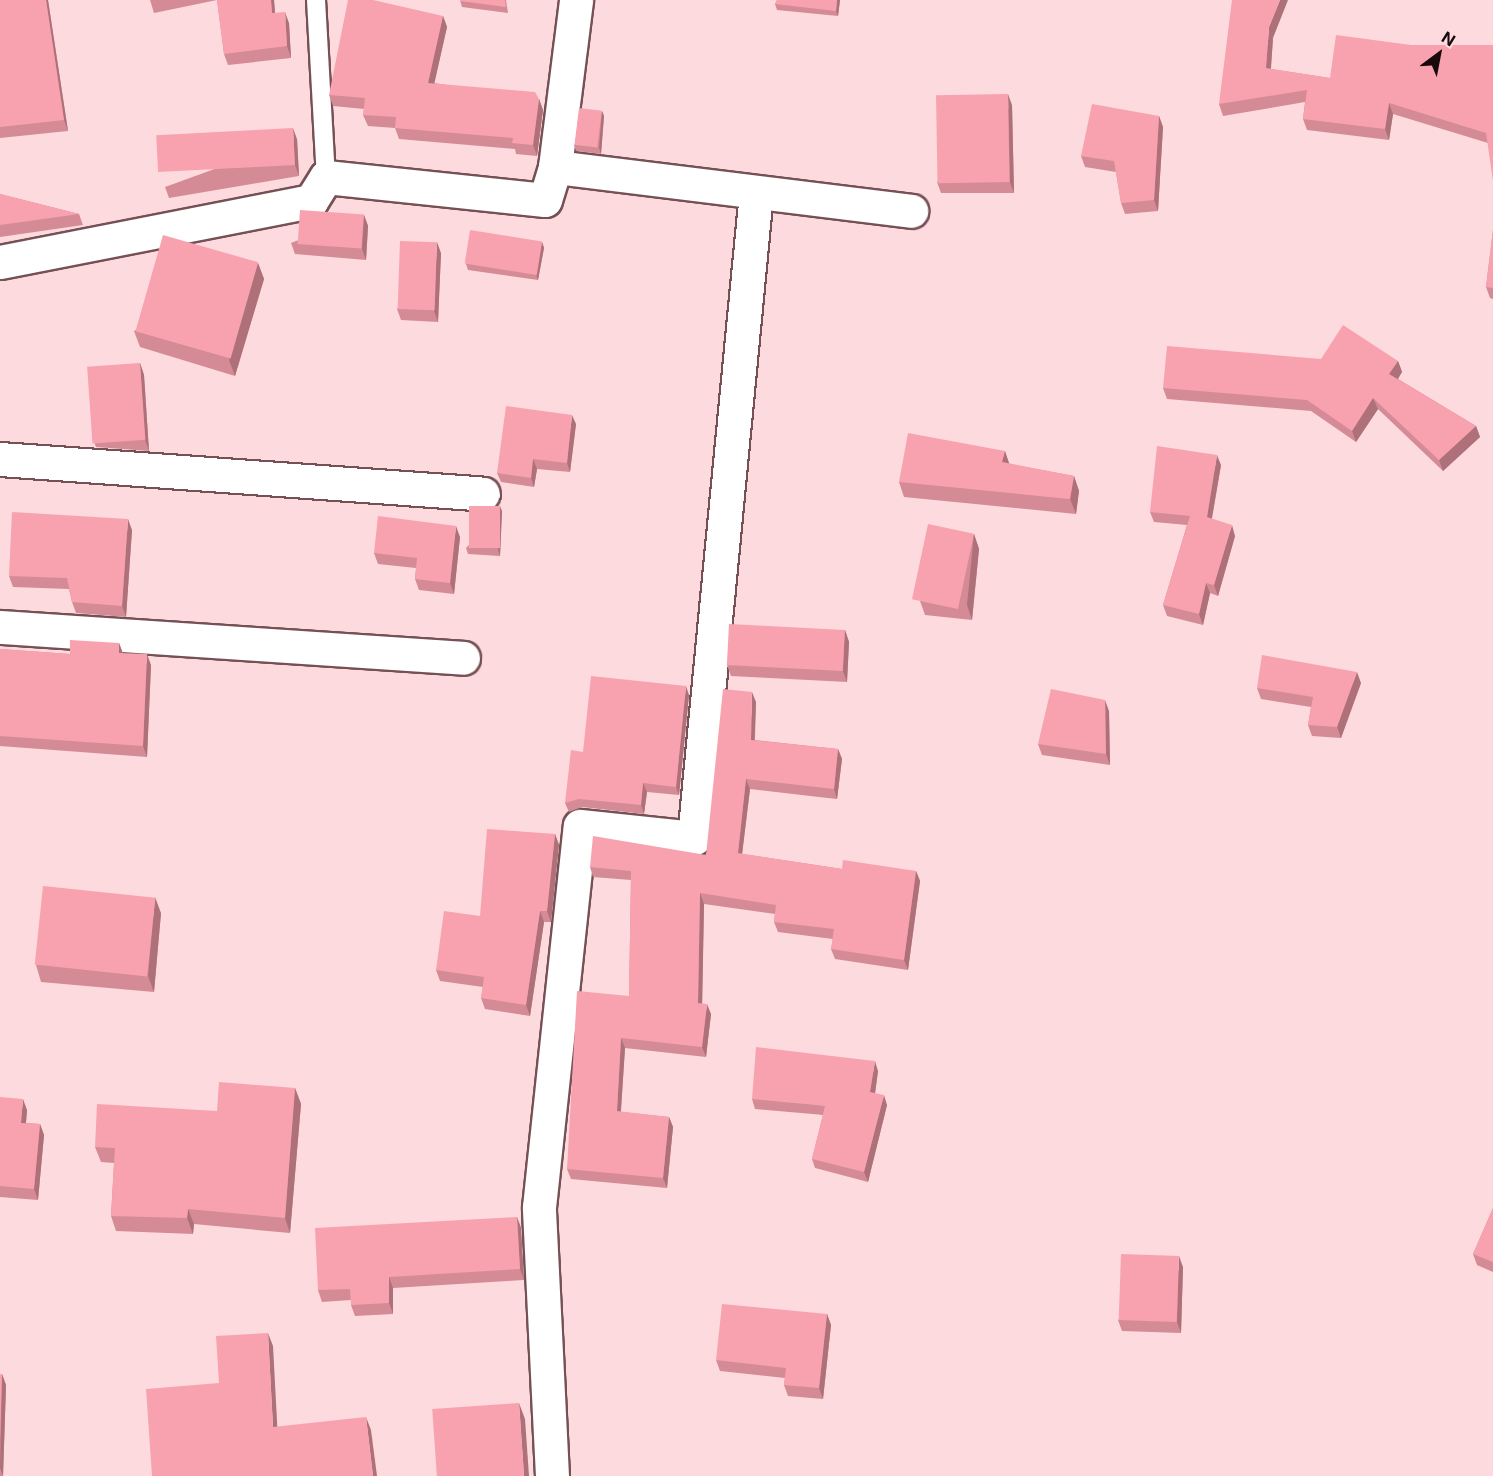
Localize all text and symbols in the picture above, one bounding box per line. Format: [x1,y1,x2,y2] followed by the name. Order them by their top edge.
[1409,24,1469,84] north arrow
[1438,27,1459,50] text: N

